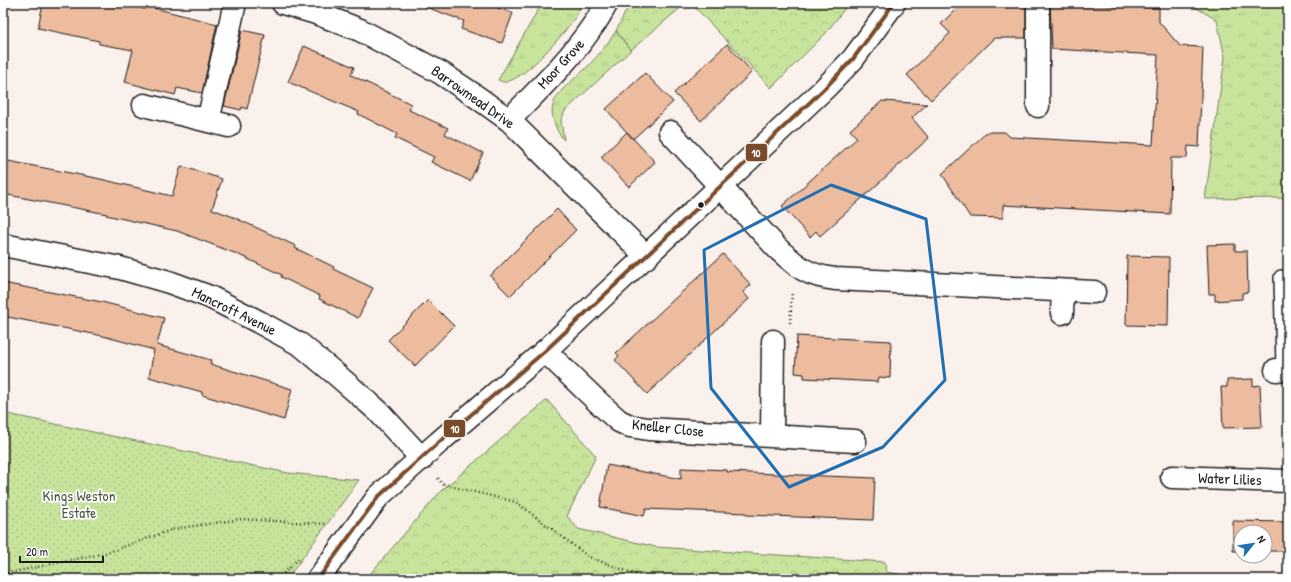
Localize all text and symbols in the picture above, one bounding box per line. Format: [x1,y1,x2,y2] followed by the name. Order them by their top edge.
[532,34,589,93] street label: Moor Grove
[427,60,519,133] street label: Barrowmead Drive
[745,143,768,162] line badge: 10
[752,146,761,160] text: 10
[696,200,706,210] unlabelled marker
[189,281,280,340] street label: Mancroft Avenue
[631,413,705,442] street label: Kneller Close
[443,419,466,438] line badge: 10
[451,422,460,436] text: 10
[1198,467,1262,490] street label: Water Lilies
[43,485,116,523] park label: Kings Weston Estate
[1233,524,1273,564] north arrow
[1254,533,1269,545] text: N
[20,538,103,564] scale bar
[26,543,48,560] text: 20 m

